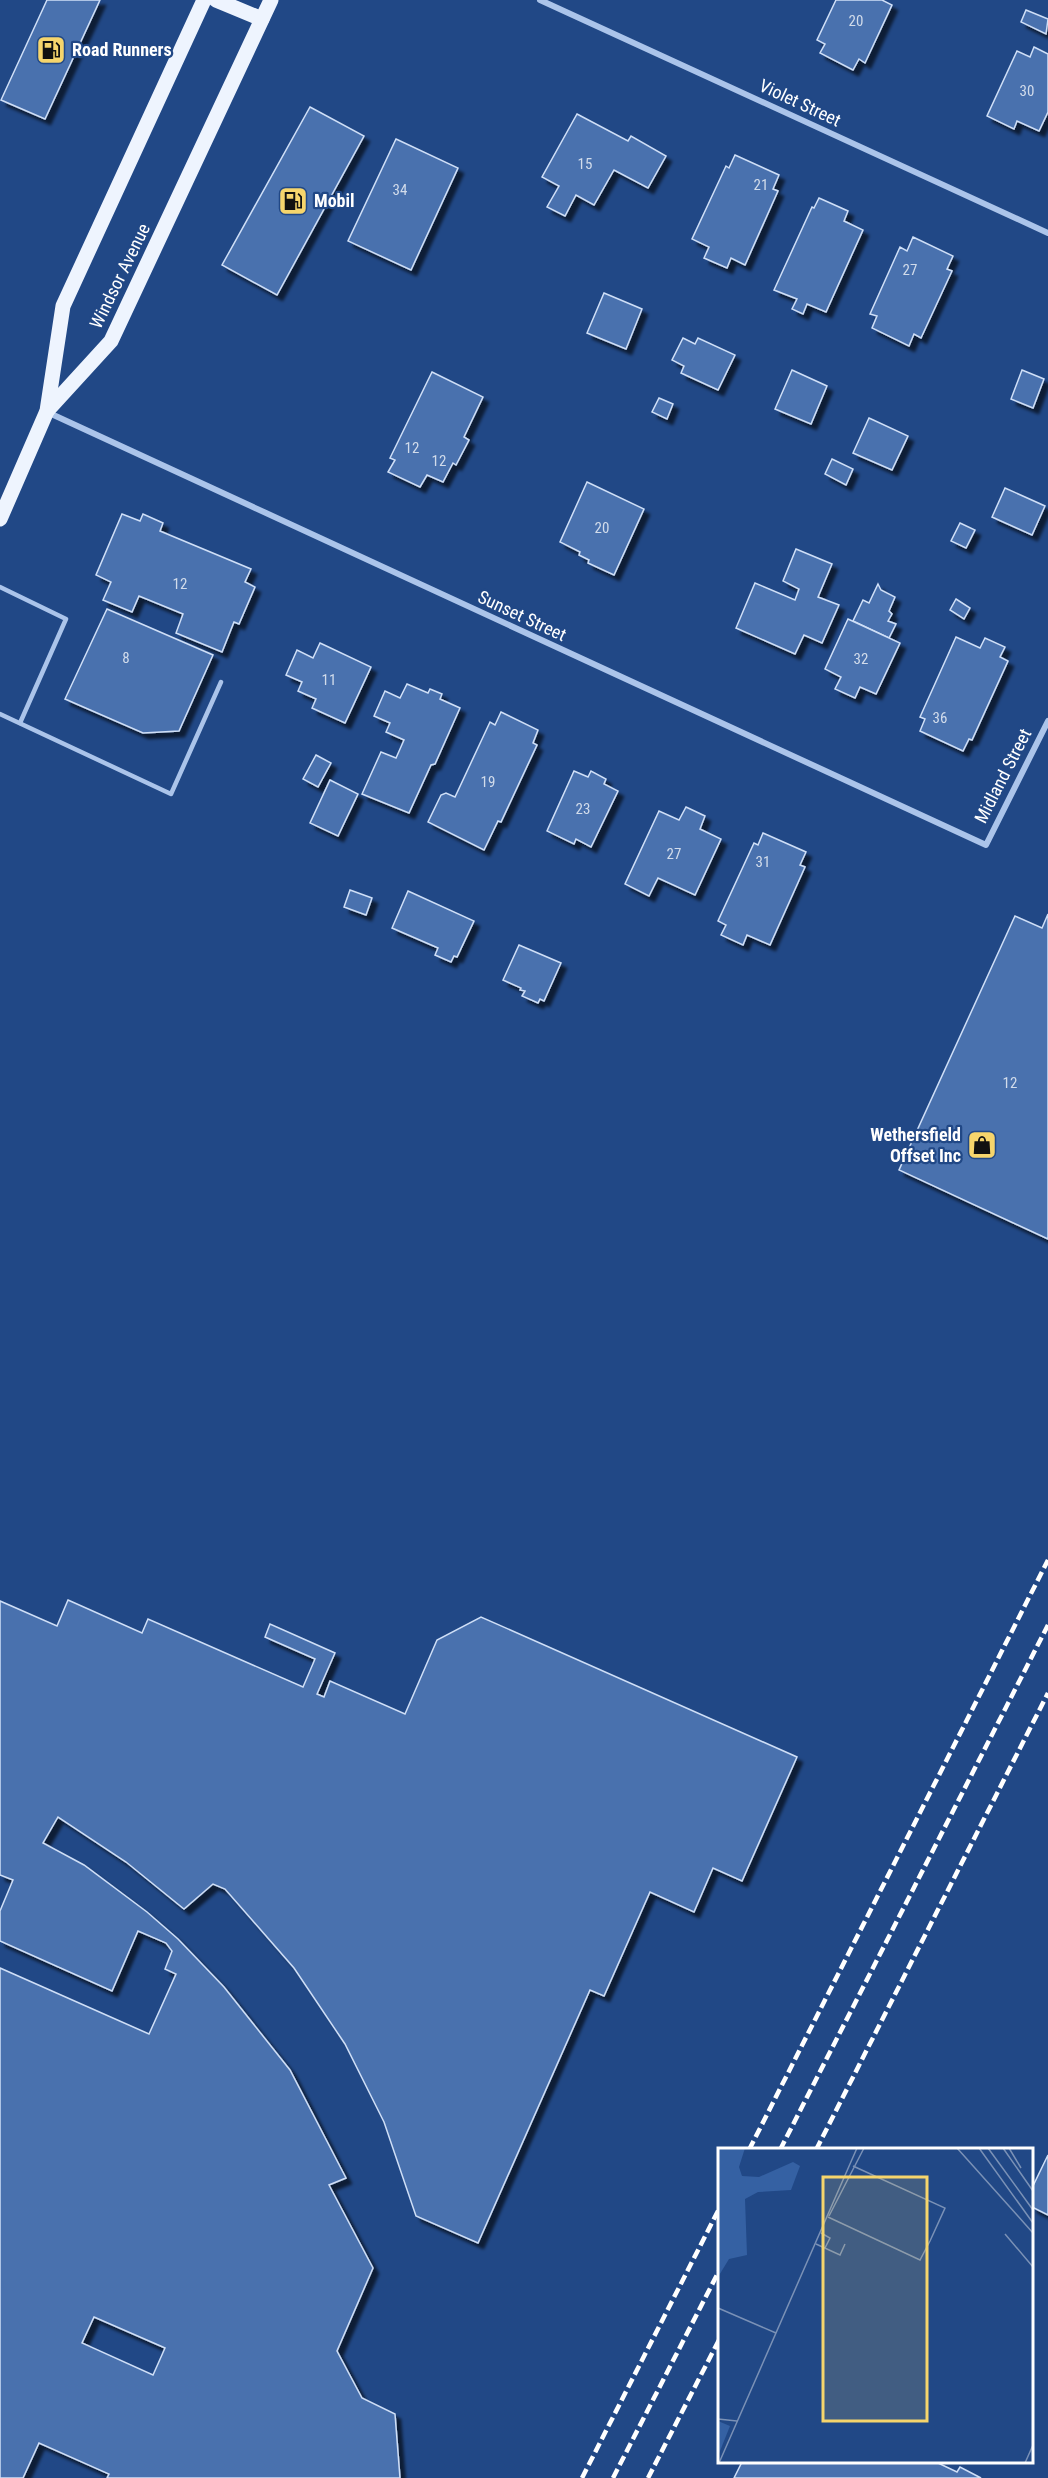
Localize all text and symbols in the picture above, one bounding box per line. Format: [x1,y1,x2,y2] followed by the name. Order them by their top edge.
[849,12,863,30] house number: 20
[35,34,67,66] fuel station icon: Road Runners
[72,39,172,60] place label: Road Runners
[756,75,844,131] street label: Violet Street
[1020,82,1034,100] house number: 30
[578,155,592,173] house number: 15
[754,176,768,194] house number: 21
[393,181,407,199] house number: 34
[277,185,309,217] fuel station icon: Mobil
[314,190,355,211] place label: Mobil
[85,220,154,332] street label: Windsor Avenue
[903,261,917,279] house number: 27
[405,439,419,457] house number: 12
[432,452,446,470] house number: 12
[595,519,609,537] house number: 20
[173,575,187,593] house number: 12
[475,586,570,645] street label: Sunset Street
[122,649,130,667] house number: 8
[854,650,868,668] house number: 32
[322,671,336,689] house number: 11
[933,709,947,727] house number: 36
[970,725,1035,827] street label: Midland Street
[481,773,495,791] house number: 19
[576,800,590,818] house number: 23
[667,845,681,863] house number: 27
[756,853,770,871] house number: 31
[1003,1074,1017,1092] house number: 12
[870,1124,961,1166] place label: Wethersfield Offset Inc
[966,1129,998,1161] shop icon: Wethersfield Offset Inc
[718,2148,1033,2463] inset map

